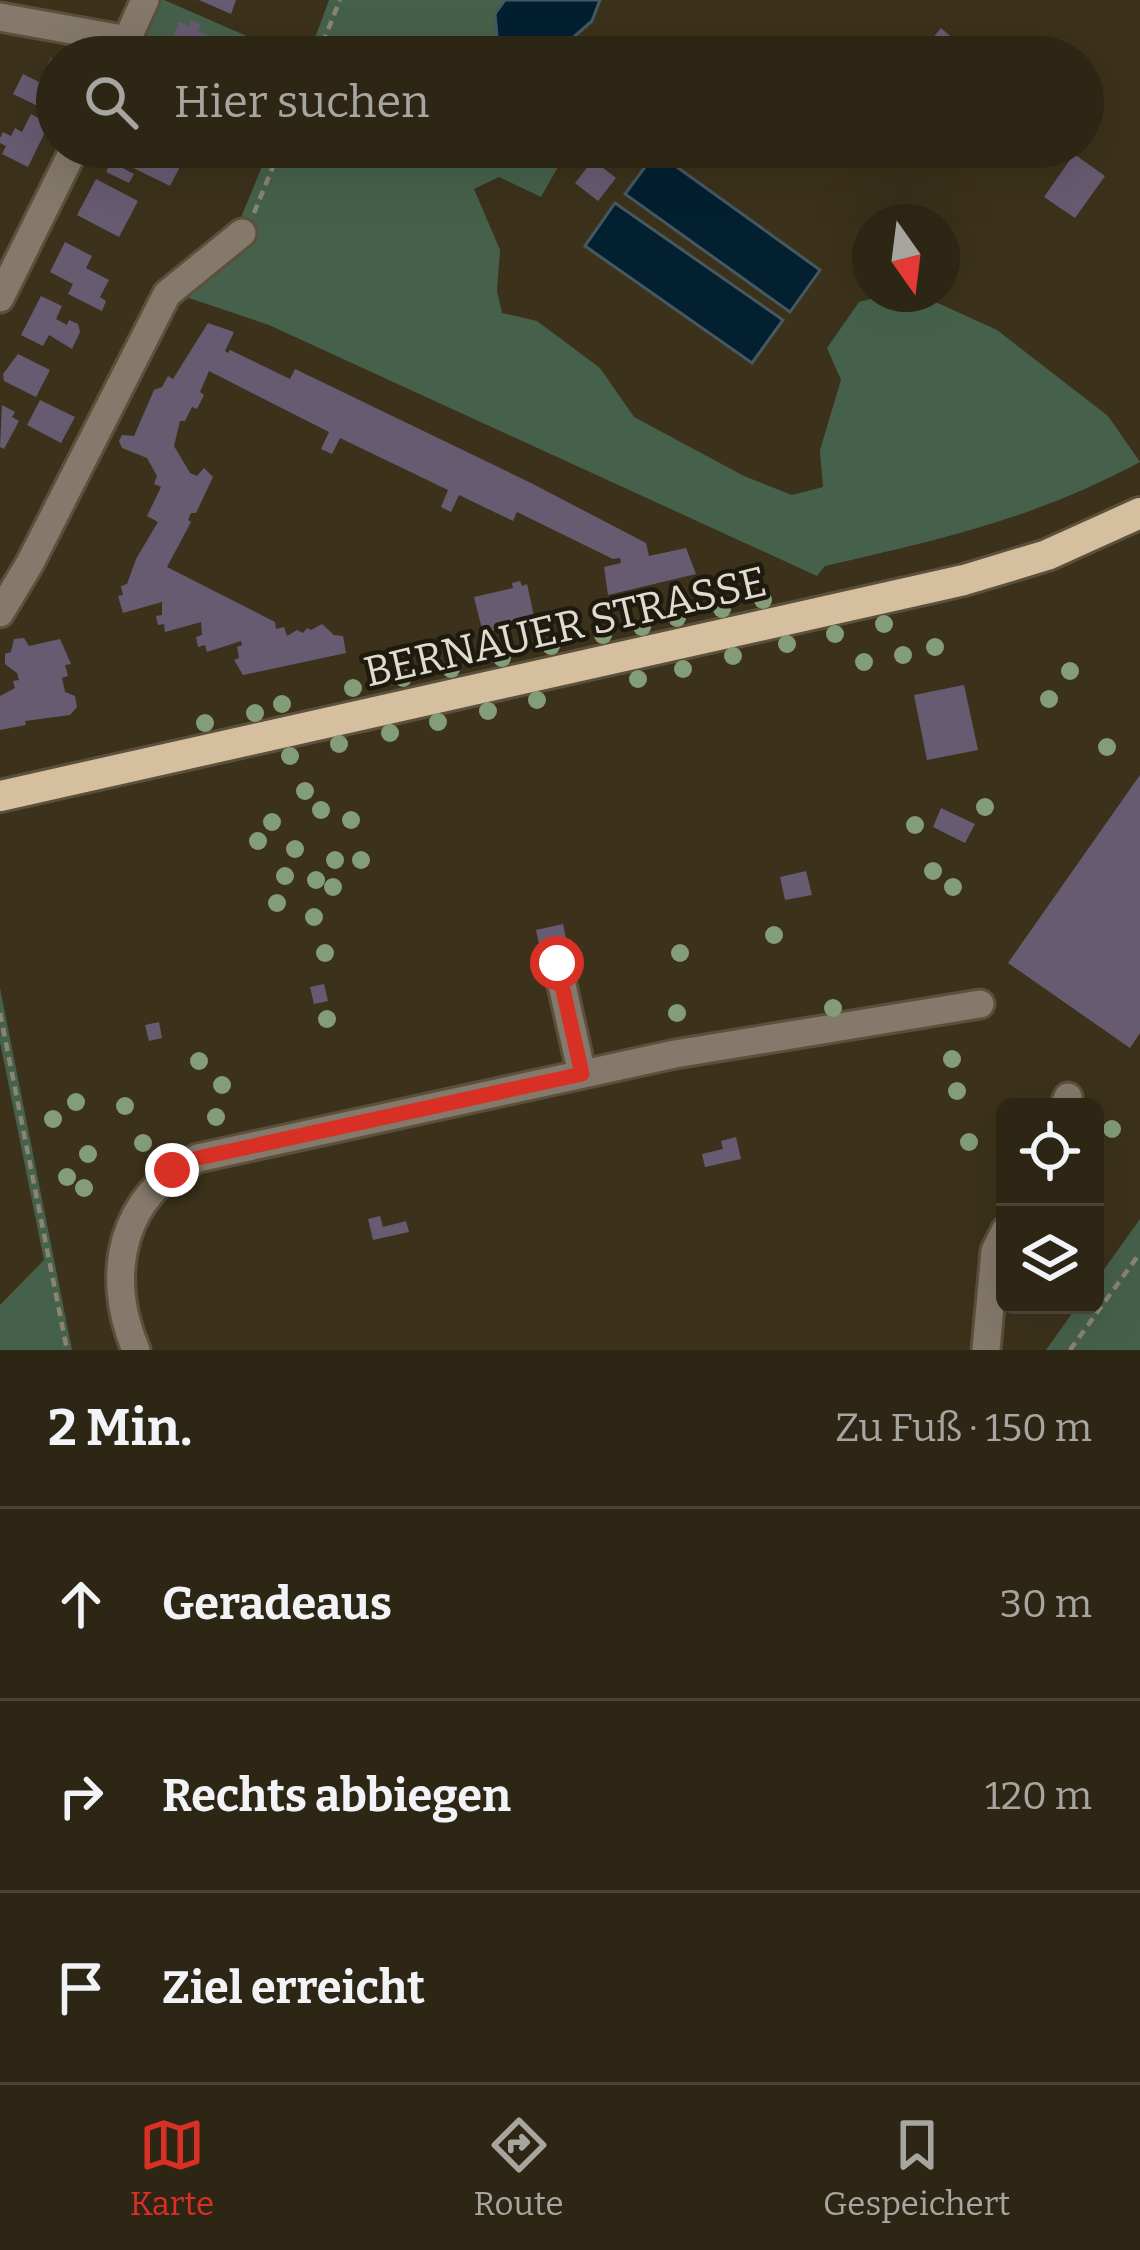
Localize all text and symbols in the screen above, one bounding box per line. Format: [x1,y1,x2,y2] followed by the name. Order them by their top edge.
[36,36,1104,168] search box
[78,69,144,135] icon: search
[174,75,430,129] text: Hier suchen
[852,204,960,312] north arrow
[359,556,771,698] street label: BERNAUER STRASSE
[530,936,584,990] route start
[996,1098,1104,1314] map controls
[996,1098,1104,1206] button: locate
[145,1143,199,1197] route end
[996,1206,1104,1314] button: layers
[48,1397,192,1459] text: 2 Min.
[835,1405,1092,1451] text: Zu Fuß · 150 m
[48,1571,114,1637] icon: ahead
[162,1577,392,1631] text: Geradeaus
[1000,1581,1092,1627] text: 30 m
[48,1763,114,1829] icon: right
[162,1769,511,1823] text: Rechts abbiegen
[985,1773,1092,1819] text: 120 m
[48,1955,114,2021] icon: arrive
[162,1961,425,2015] text: Ziel erreicht
[130,2112,214,2224] tab: Karte
[474,2112,564,2224] tab: Route
[823,2112,1010,2224] tab: Gespeichert

